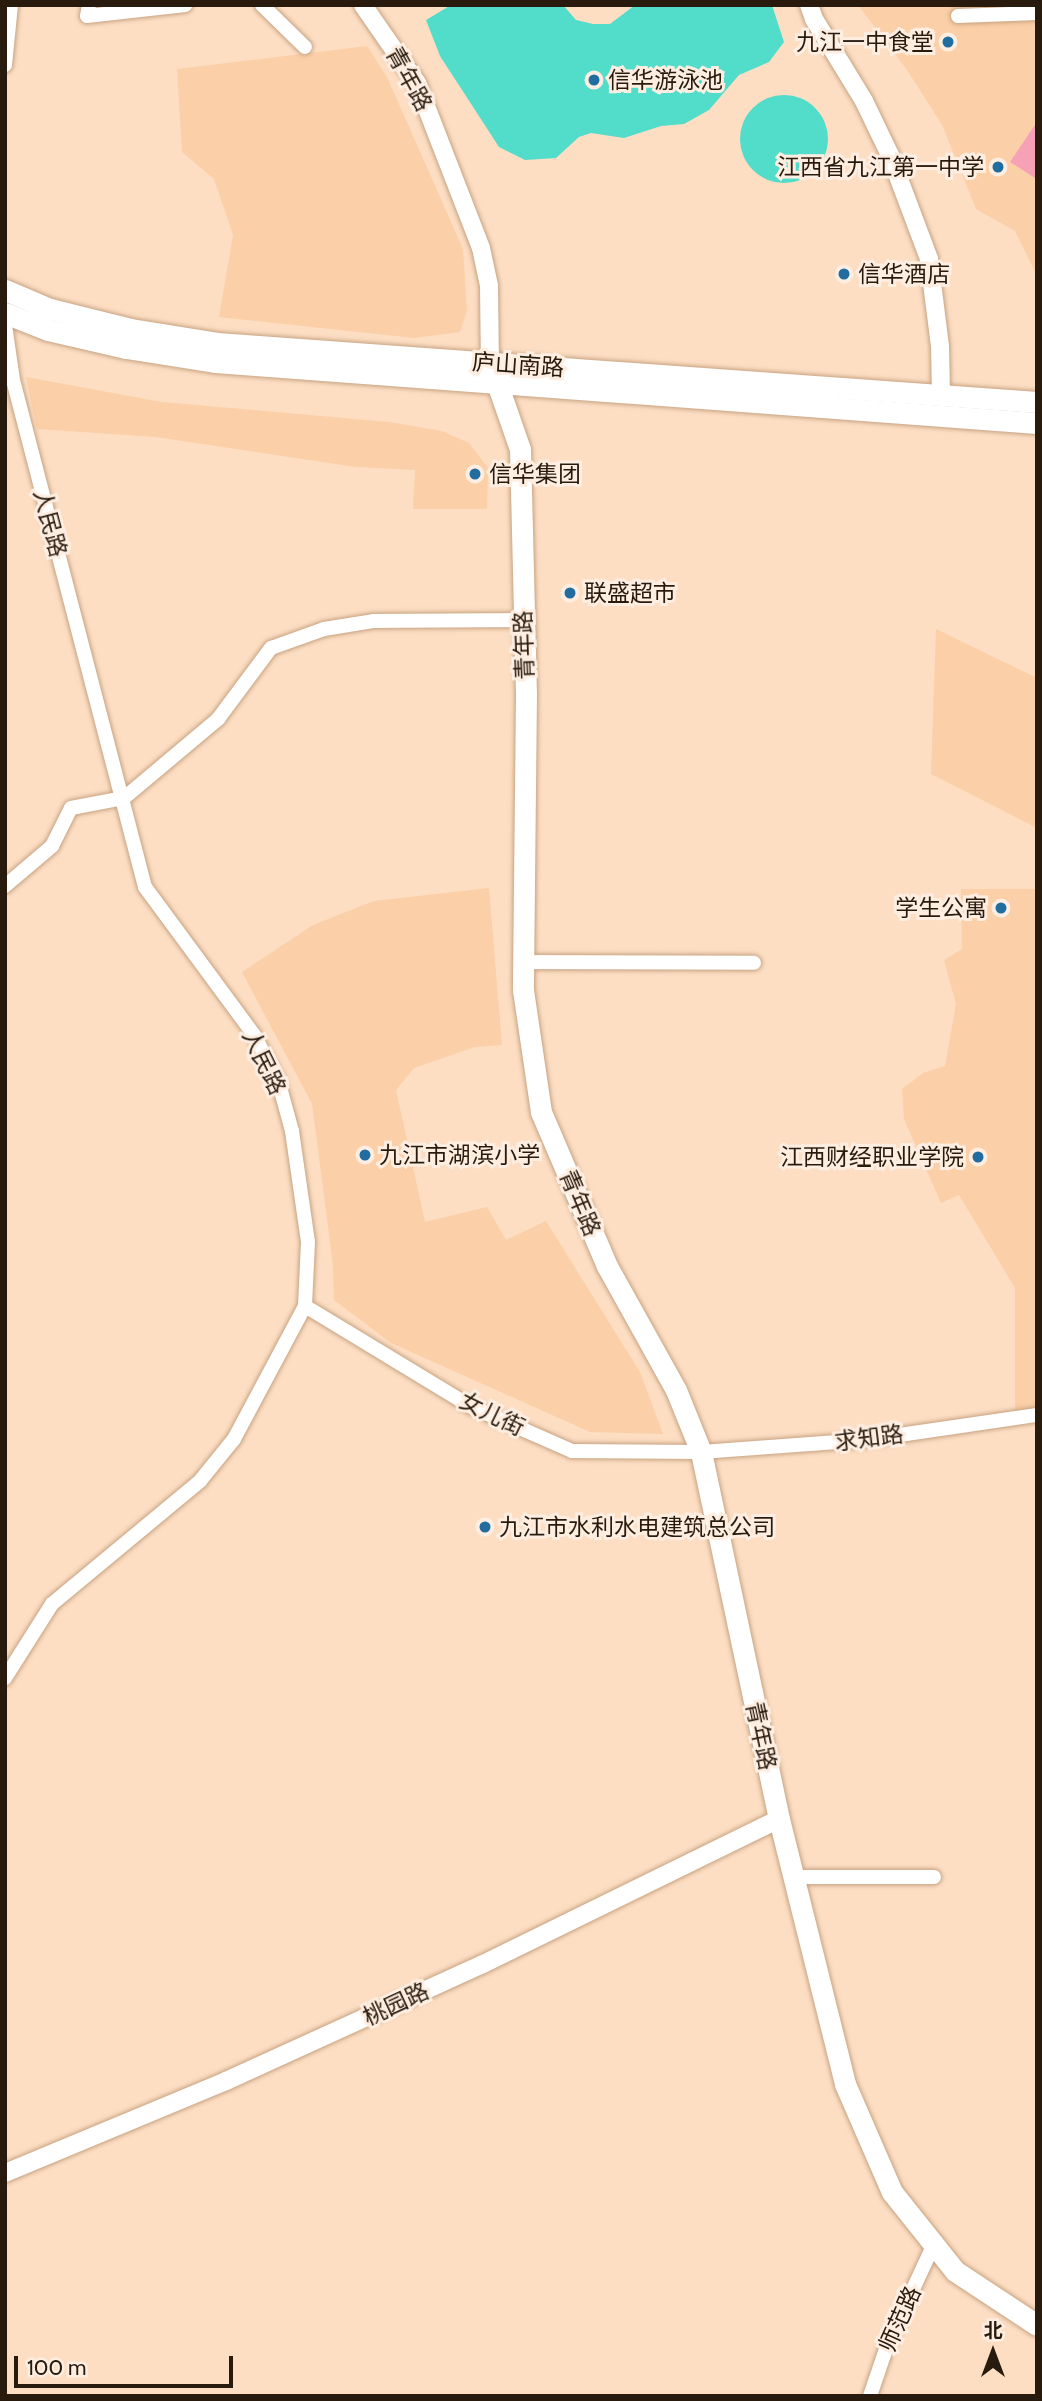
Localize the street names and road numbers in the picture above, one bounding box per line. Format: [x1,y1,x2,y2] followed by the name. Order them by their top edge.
[380,42,438,116] street label: 青年路
[471,348,565,382] street label: 庐山南路
[28,486,72,560] street label: 人民路
[509,610,539,680] street label: 青年路
[236,1025,292,1099] street label: 人民路
[554,1166,606,1240] street label: 青年路
[455,1386,529,1442] street label: 女儿街
[833,1420,905,1456] street label: 求知路
[740,1699,782,1773] street label: 青年路
[359,1977,433,2031] street label: 桃园路
[873,2282,927,2356] street label: 师范路

